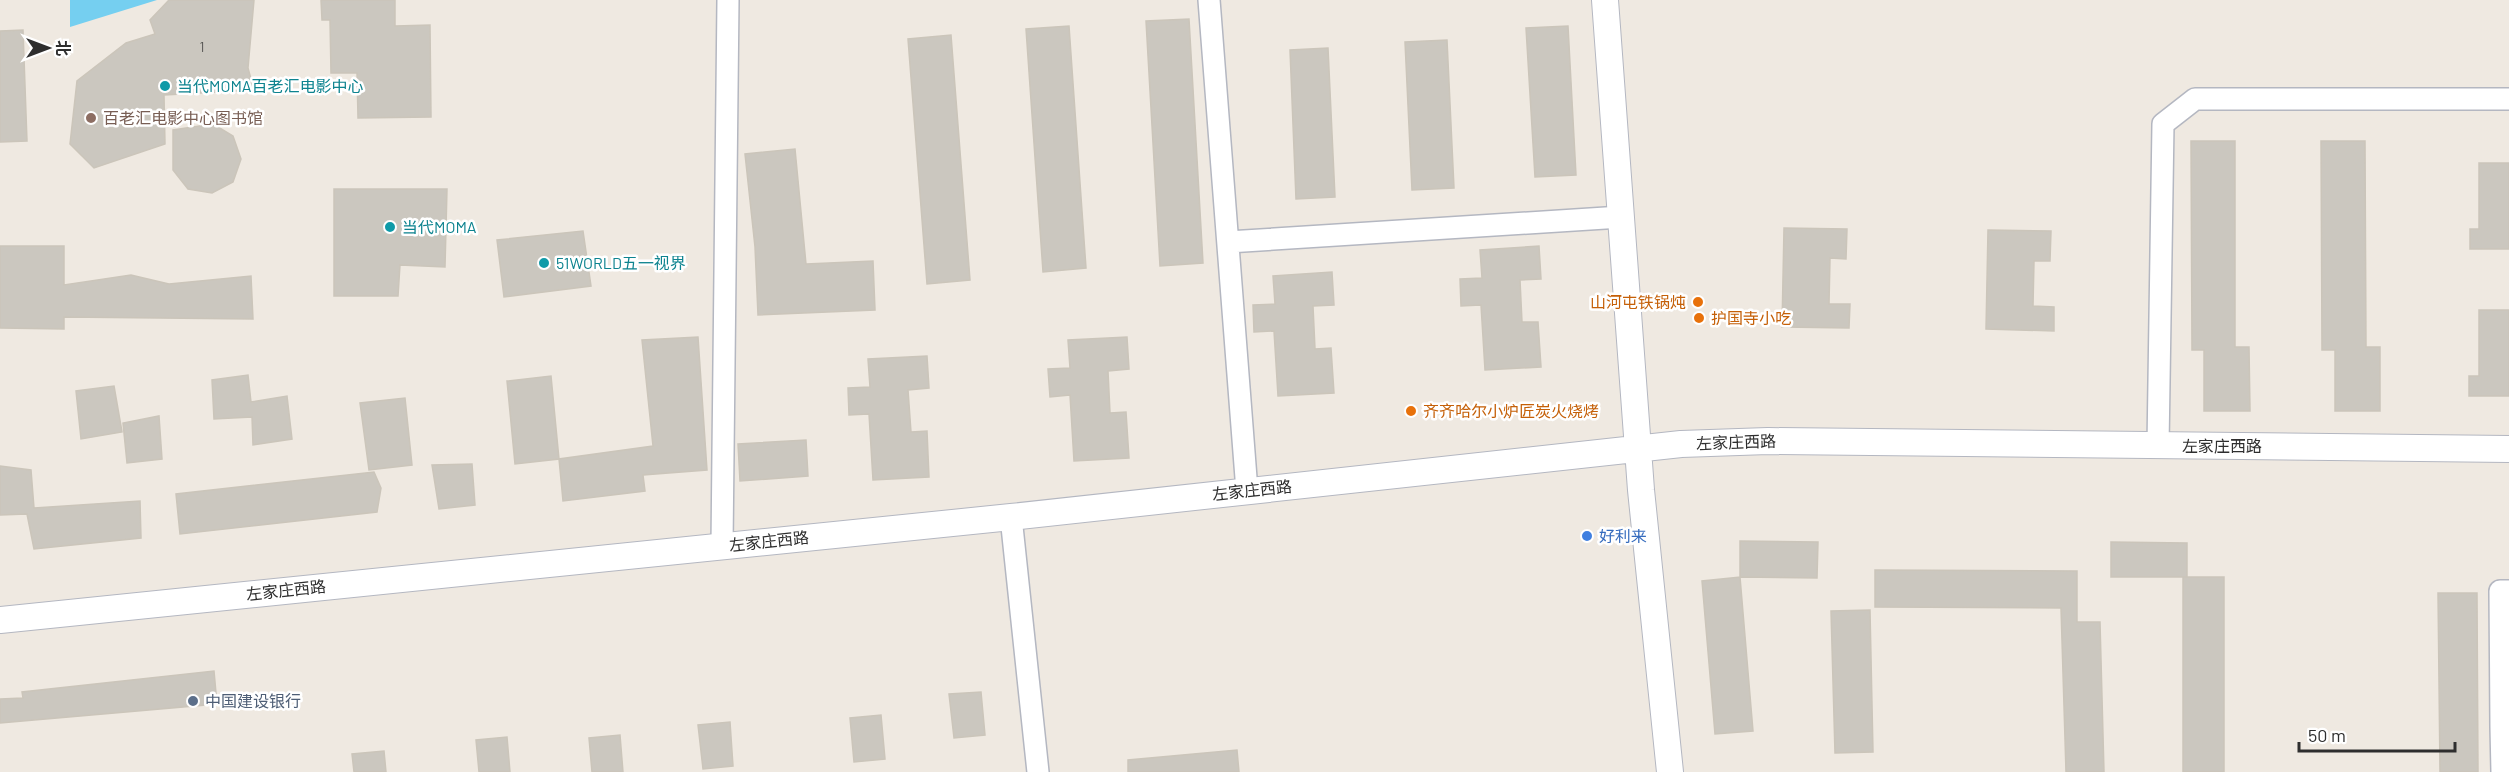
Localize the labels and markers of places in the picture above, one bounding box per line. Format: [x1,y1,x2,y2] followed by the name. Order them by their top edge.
[177,76,364,95] place label: 当代MOMA百老汇电影中心
[158,79,172,93] marker: 当代MOMA百老汇电影中心
[103,108,263,127] place label: 百老汇电影中心图书馆
[84,111,98,125] marker: 百老汇电影中心图书馆
[402,217,477,236] place label: 当代MOMA
[383,220,397,234] marker: 当代MOMA
[556,253,686,272] place label: 51WORLD五一视界
[537,256,551,270] marker: 51WORLD五一视界
[1590,292,1686,311] place label: 山河屯铁锅炖
[1691,295,1705,309] marker: 山河屯铁锅炖
[1711,308,1791,327] place label: 护国寺小吃
[1692,311,1706,325] marker: 护国寺小吃
[1423,401,1599,420] place label: 齐齐哈尔小炉匠炭火烧烤
[1404,404,1418,418] marker: 齐齐哈尔小炉匠炭火烧烤
[1599,526,1647,545] place label: 好利来
[1580,529,1594,543] marker: 好利来
[205,691,301,710] place label: 中国建设银行
[186,694,200,708] marker: 中国建设银行

